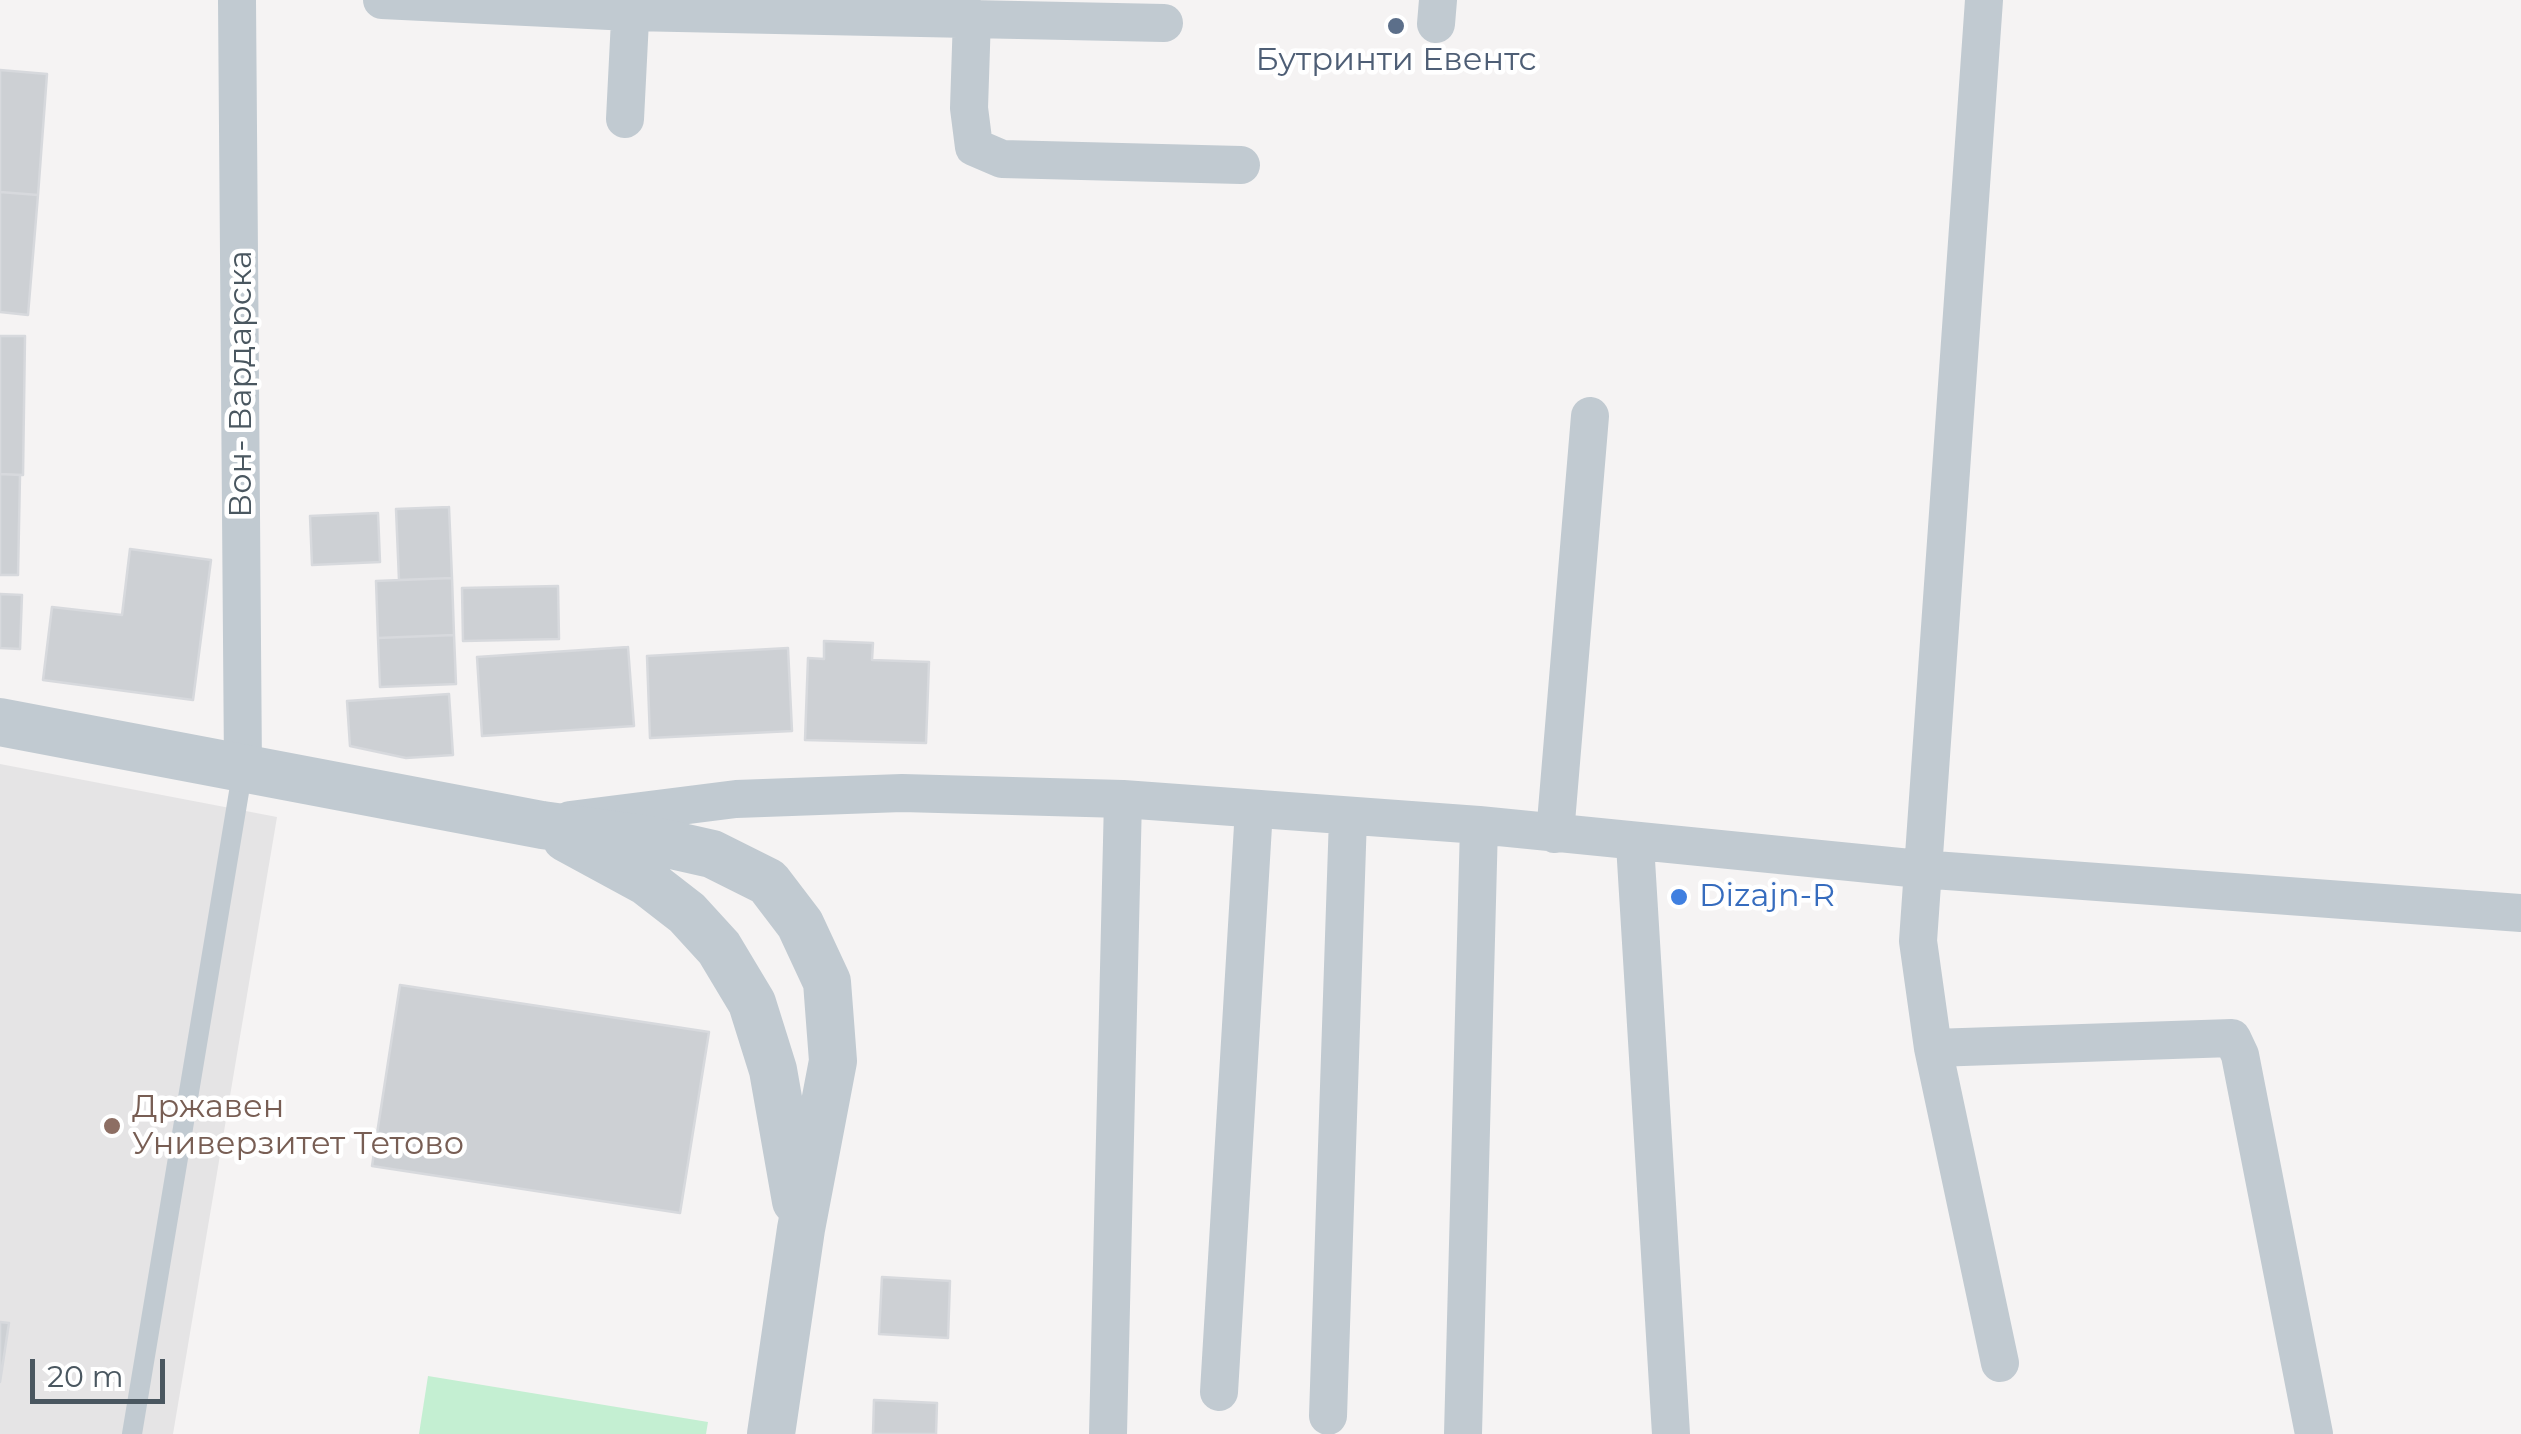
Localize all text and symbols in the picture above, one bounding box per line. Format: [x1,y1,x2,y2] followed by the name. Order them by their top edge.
[1385,15,1407,37] marker: Бутринти Евентс
[1255,42,1537,80] place label: Бутринти Евентс
[223,250,261,518] street label: Вон- Вардарска
[1699,878,1835,916] place label: Dizajn-R
[1668,886,1690,908] marker: Dizajn-R
[132,1089,464,1164] place label: Државен Универзитет Тетово
[101,1115,123,1137] marker: Државен Универзитет Тетово
[35,1339,170,1401] scale bar
[47,1358,124,1395] text: 20 m

